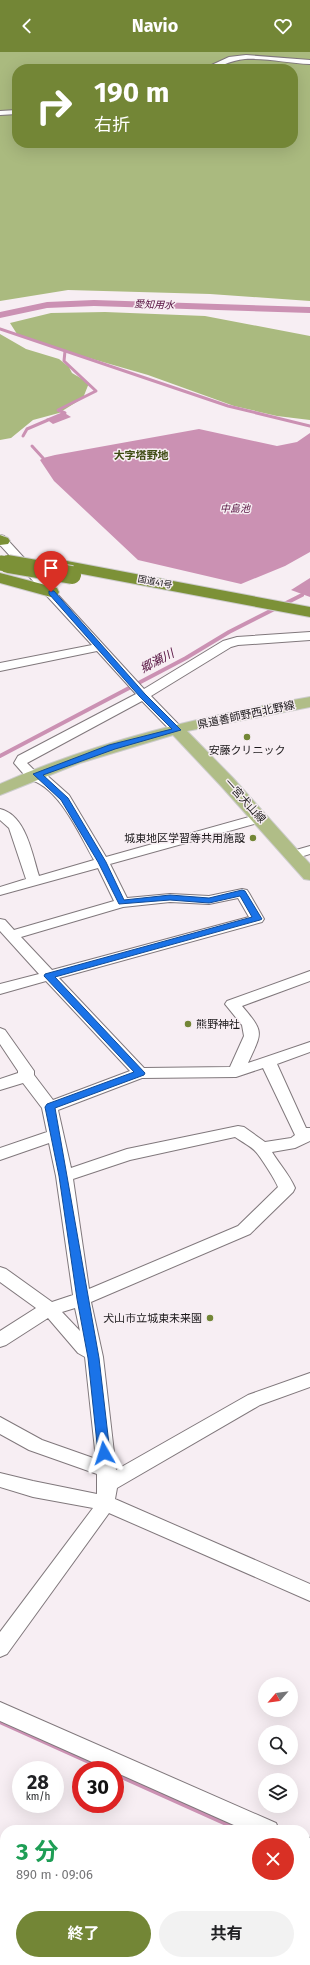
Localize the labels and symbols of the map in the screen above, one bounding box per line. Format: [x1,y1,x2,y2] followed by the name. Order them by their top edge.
[134,298,175,312] water label: 愛知用水
[114,449,169,462] district label: 大字塔野地
[220,503,251,515] water label: 中島池
[34,551,68,592] pin
[137,574,173,590] street label: 国道41号
[138,645,178,676] water label: 郷瀬川
[196,698,296,732] street label: 県道善師野西北野線
[242,732,252,742] marker: 安藤クリニック
[209,744,286,757] place label: 安藤クリニック
[222,776,268,826] street label: 一宮犬山線
[124,832,245,845] place label: 城東地区学習等共用施設
[248,833,258,843] marker: 城東地区学習等共用施設
[196,1018,240,1031] place label: 熊野神社
[183,1019,193,1029] marker: 熊野神社
[103,1312,202,1325] place label: 犬山市立城東未来園
[205,1313,215,1323] marker: 犬山市立城東未来園
[83,1432,125,1474] position arrow
[258,1677,298,1717] north arrow
[72,1761,124,1813] speed limit sign: 30

